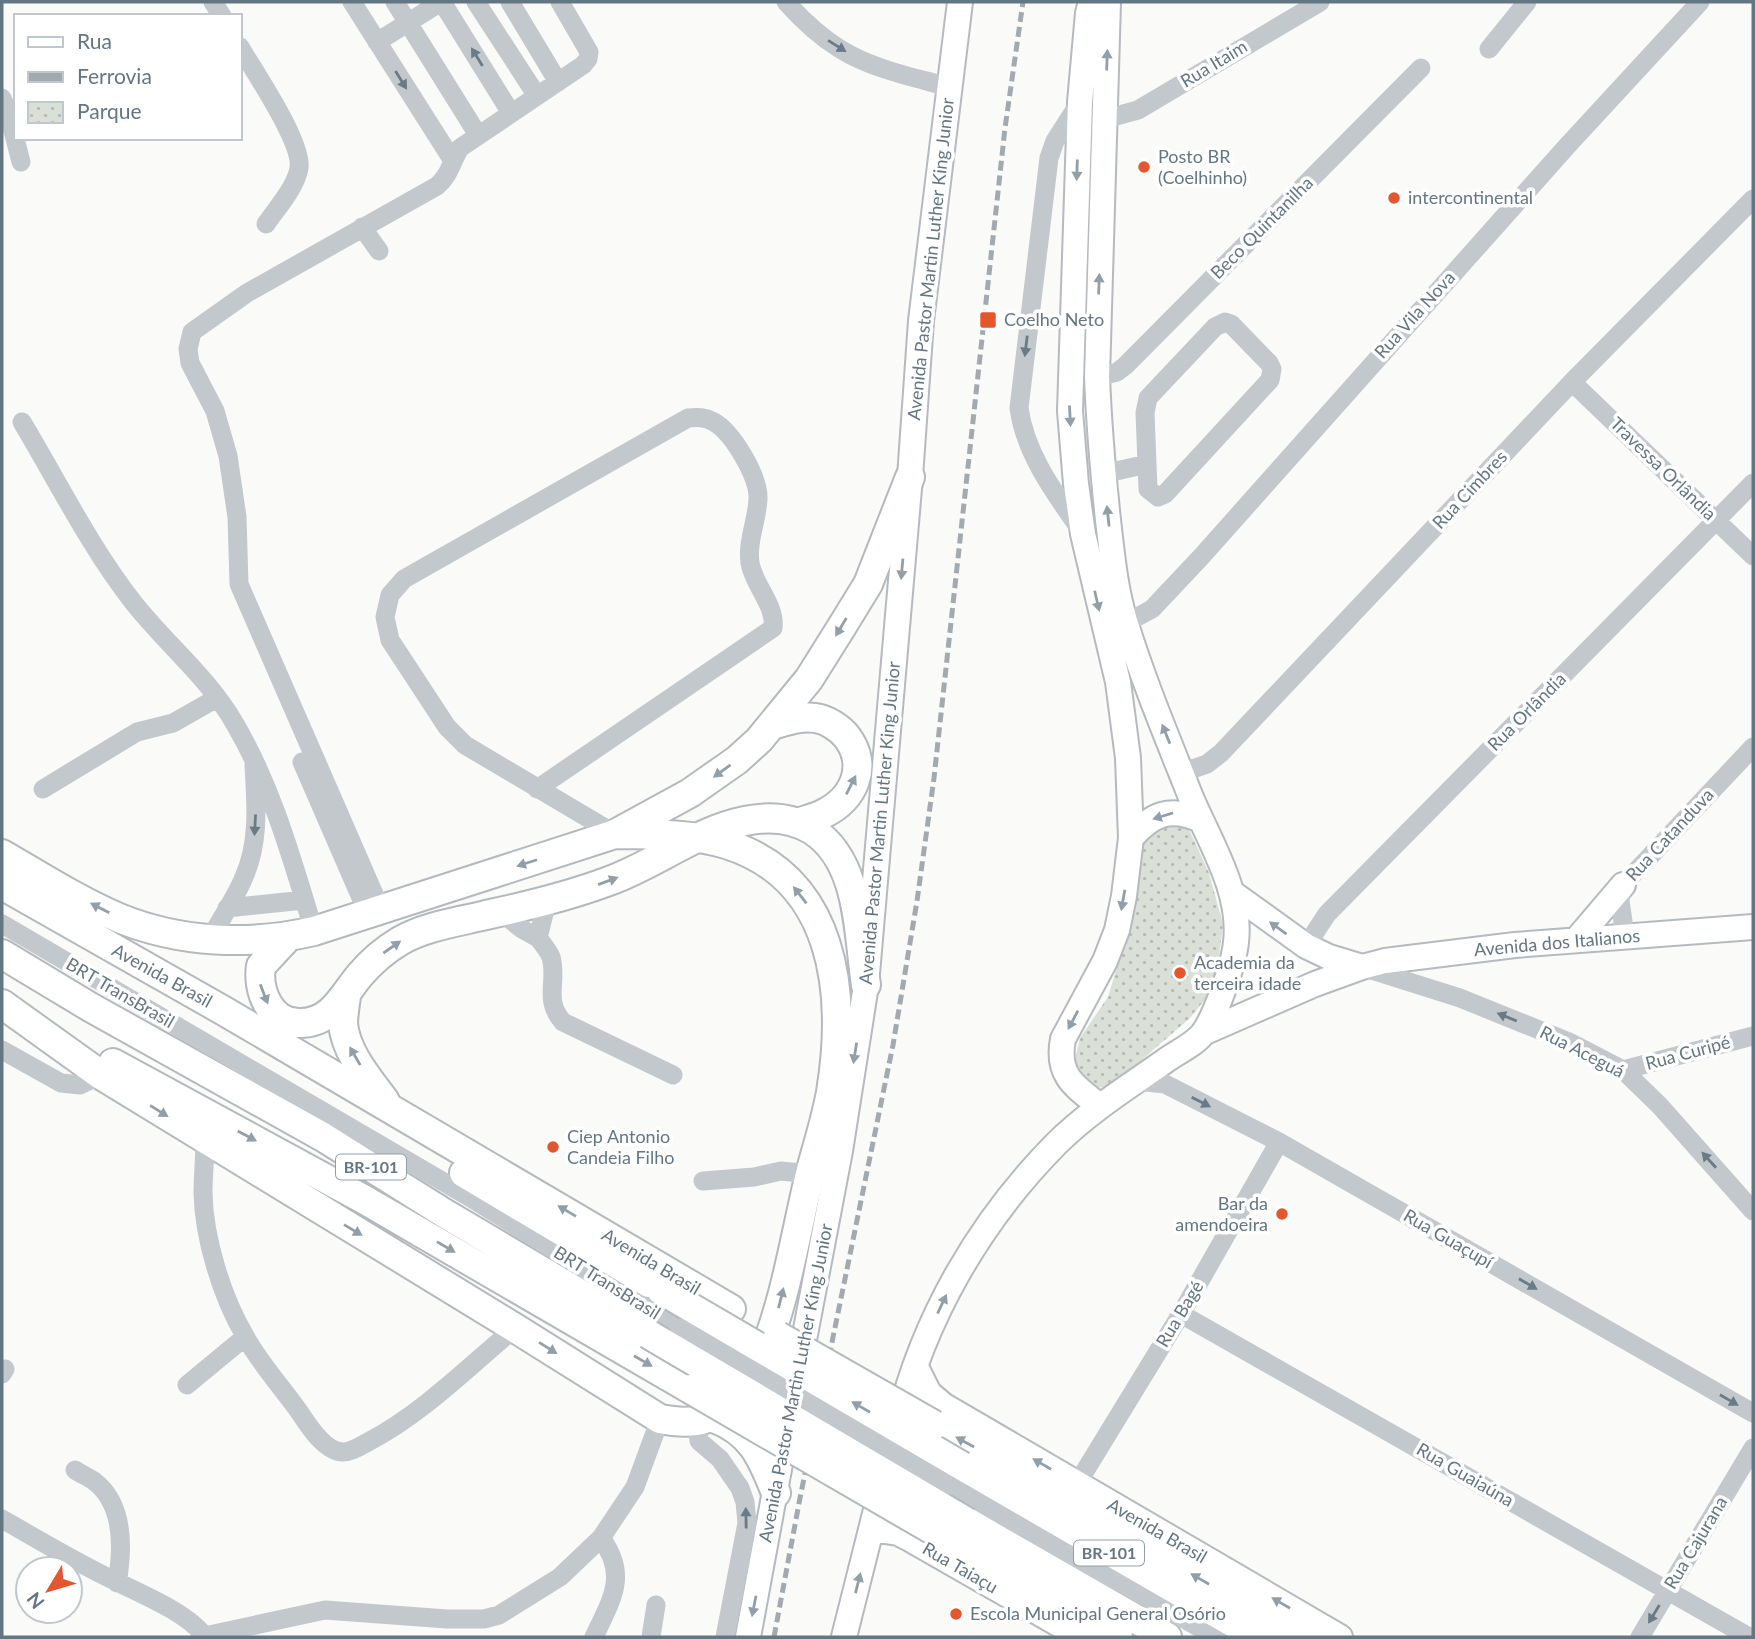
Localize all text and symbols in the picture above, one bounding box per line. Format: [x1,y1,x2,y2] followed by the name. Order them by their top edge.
[14,14,242,140] legend
[77,28,112,53] text: Rua
[1176,35,1251,92] street label: Rua Itaim
[828,40,847,53] one-way arrow
[470,48,483,67] one-way arrow
[1102,49,1113,71] one-way arrow
[77,63,152,88] text: Ferrovia
[395,70,408,90] one-way arrow
[902,96,958,421] street label: Avenida Pastor Martin Luther King Junior
[77,98,142,123] text: Parque
[1158,145,1247,188] place label: Posto BR (Coelhinho)
[1072,159,1083,181] one-way arrow
[1136,159,1152,175] marker: Posto BR (Coelhinho)
[1205,171,1317,283] street label: Beco Quintanilha
[1408,186,1533,208] place label: intercontinental
[1386,190,1402,206] marker: intercontinental
[1369,266,1459,362] street label: Rua Vila Nova
[1094,273,1105,295] one-way arrow
[1004,308,1104,330] place label: Coelho Neto
[978,310,998,330] marker: Coelho Neto
[1021,335,1032,357] one-way arrow
[1065,406,1076,428] one-way arrow
[1606,412,1721,524] street label: Travessa Orlândia
[1427,445,1511,533] street label: Rua Cimbres
[1102,504,1113,526] one-way arrow
[896,558,907,580] one-way arrow
[1092,590,1103,612] one-way arrow
[835,618,848,637] one-way arrow
[854,660,904,985] street label: Avenida Pastor Martin Luther King Junior
[1482,667,1570,755] street label: Rua Orlândia
[1160,724,1171,745] one-way arrow
[713,764,731,778] one-way arrow
[845,775,857,795] one-way arrow
[1621,783,1718,885] street label: Rua Catanduva
[1152,811,1173,821] one-way arrow
[250,814,261,836] one-way arrow
[516,858,537,868] one-way arrow
[598,875,619,886] one-way arrow
[794,886,808,904] one-way arrow
[1117,889,1128,911] one-way arrow
[90,903,110,914] one-way arrow
[1269,921,1287,935] one-way arrow
[1473,924,1641,960] street label: Avenida dos Italianos
[109,939,216,1012] street label: Avenida Brasil
[383,940,401,954] one-way arrow
[1194,951,1301,994] place label: Academia da terceira idade
[62,952,179,1032] street label: BRT TransBrasil
[1172,965,1188,981] marker: Academia da terceira idade
[259,983,270,1004] one-way arrow
[1067,1010,1078,1030] one-way arrow
[1496,1012,1517,1023] one-way arrow
[1536,1020,1628,1082] street label: Rua Aceguá
[1643,1030,1733,1074] street label: Rua Curipé
[849,1042,860,1064] one-way arrow
[349,1047,361,1066] one-way arrow
[1191,1096,1211,1108] one-way arrow
[150,1105,169,1118] one-way arrow
[567,1125,674,1168] place label: Ciep Antonio Candeia Filho
[237,1131,257,1142] one-way arrow
[545,1139,561,1155] marker: Ciep Antonio Candeia Filho
[1701,1152,1717,1169] one-way arrow
[336,1154,406,1180] road number: BR-101
[1175,1192,1268,1235] place label: Bar da amendoeira
[1400,1204,1498,1273] street label: Rua Guaçupí
[557,1205,576,1217] one-way arrow
[1274,1206,1290,1222] marker: Bar da amendoeira
[753,1221,837,1544] street label: Avenida Pastor Martin Luther King Junior
[344,1223,363,1236] one-way arrow
[598,1223,705,1299] street label: Avenida Brasil
[436,1241,456,1253] one-way arrow
[550,1241,665,1324] street label: BRT TransBrasil
[1151,1276,1208,1351] street label: Rua Bagé
[1518,1278,1537,1291] one-way arrow
[776,1287,787,1309] one-way arrow
[937,1294,948,1315] one-way arrow
[538,1342,557,1355] one-way arrow
[633,1355,652,1368] one-way arrow
[1719,1393,1739,1405] one-way arrow
[851,1401,871,1413] one-way arrow
[955,1436,974,1448] one-way arrow
[1413,1437,1518,1511] street label: Rua Guaiaúna
[1033,1457,1052,1470] one-way arrow
[1659,1492,1731,1593] street label: Rua Cajurana
[1104,1493,1211,1567] street label: Avenida Brasil
[740,1507,752,1529] one-way arrow
[919,1537,1002,1598] street label: Rua Taiaçu
[1074,1540,1144,1566] road number: BR-101
[14,1555,84,1625] north arrow
[853,1572,864,1594] one-way arrow
[1190,1572,1209,1585] one-way arrow
[22,1588,49,1614] text: N
[748,1595,759,1617] one-way arrow
[1272,1597,1291,1609] one-way arrow
[970,1602,1226,1624] place label: Escola Municipal General Osório
[1647,1604,1660,1623] one-way arrow
[948,1606,964,1622] marker: Escola Municipal General Osório

